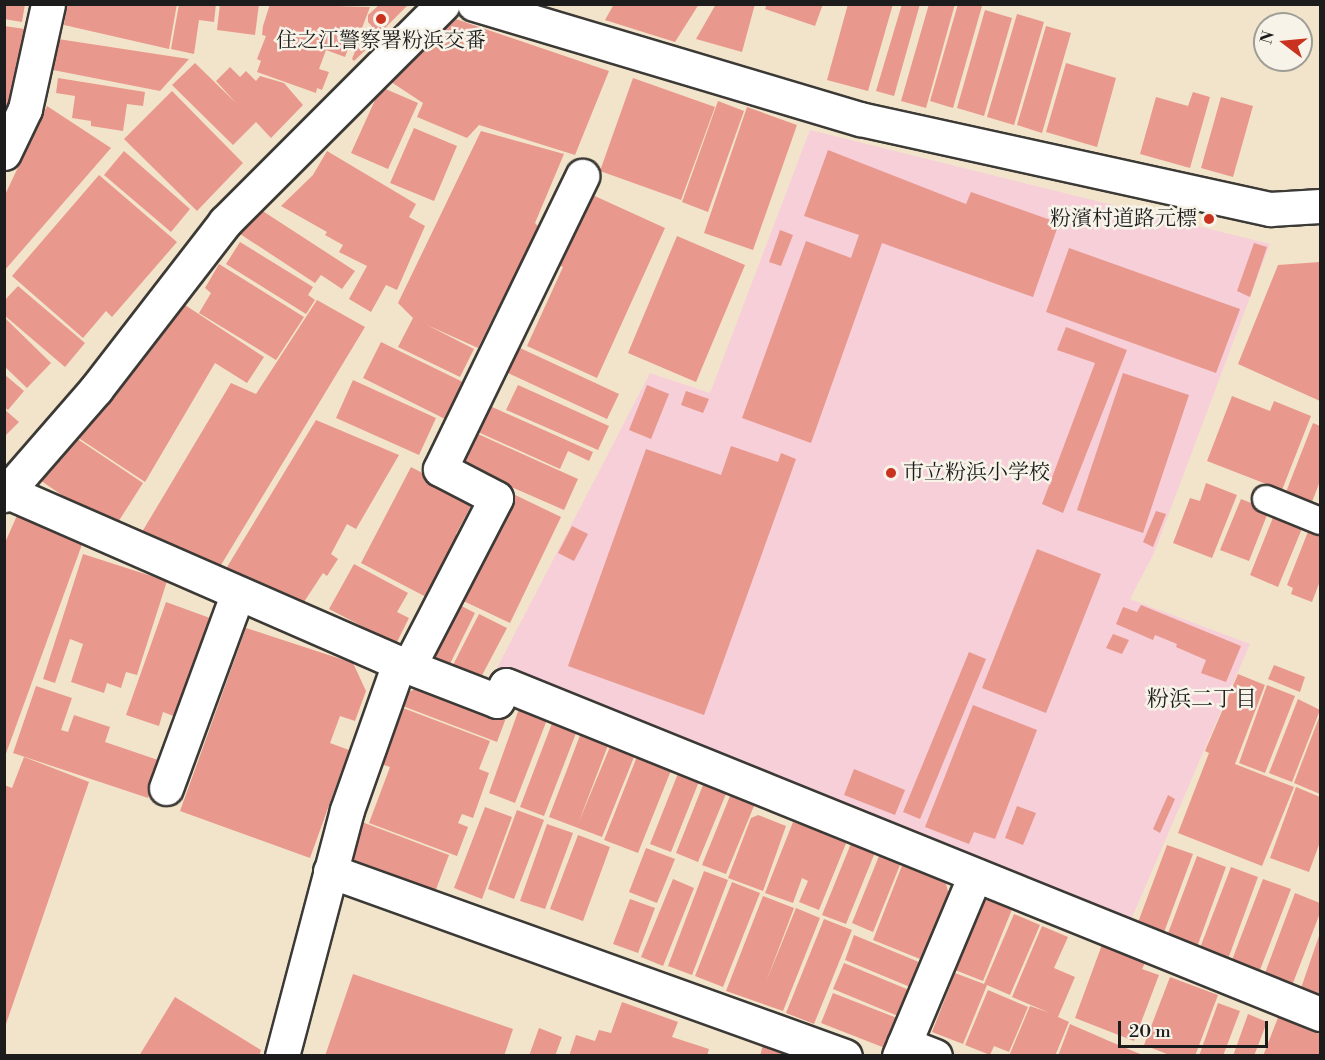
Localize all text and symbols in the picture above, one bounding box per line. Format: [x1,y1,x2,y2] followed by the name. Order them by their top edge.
[374,12,388,26] marker: 住之江警察署粉浜交番
[1253,12,1313,72] north arrow
[276,28,486,54] place label: 住之江警察署粉浜交番
[1256,29,1279,46] text: N
[1050,206,1197,232] place label: 粉濱村道路元標
[1202,212,1216,226] marker: 粉濱村道路元標
[903,460,1050,486] place label: 市立粉浜小学校
[884,466,898,480] marker: 市立粉浜小学校
[1147,687,1257,713] district label: 粉浜二丁目
[1121,1009,1271,1047] scale bar
[1129,1020,1171,1043] text: 20 m

